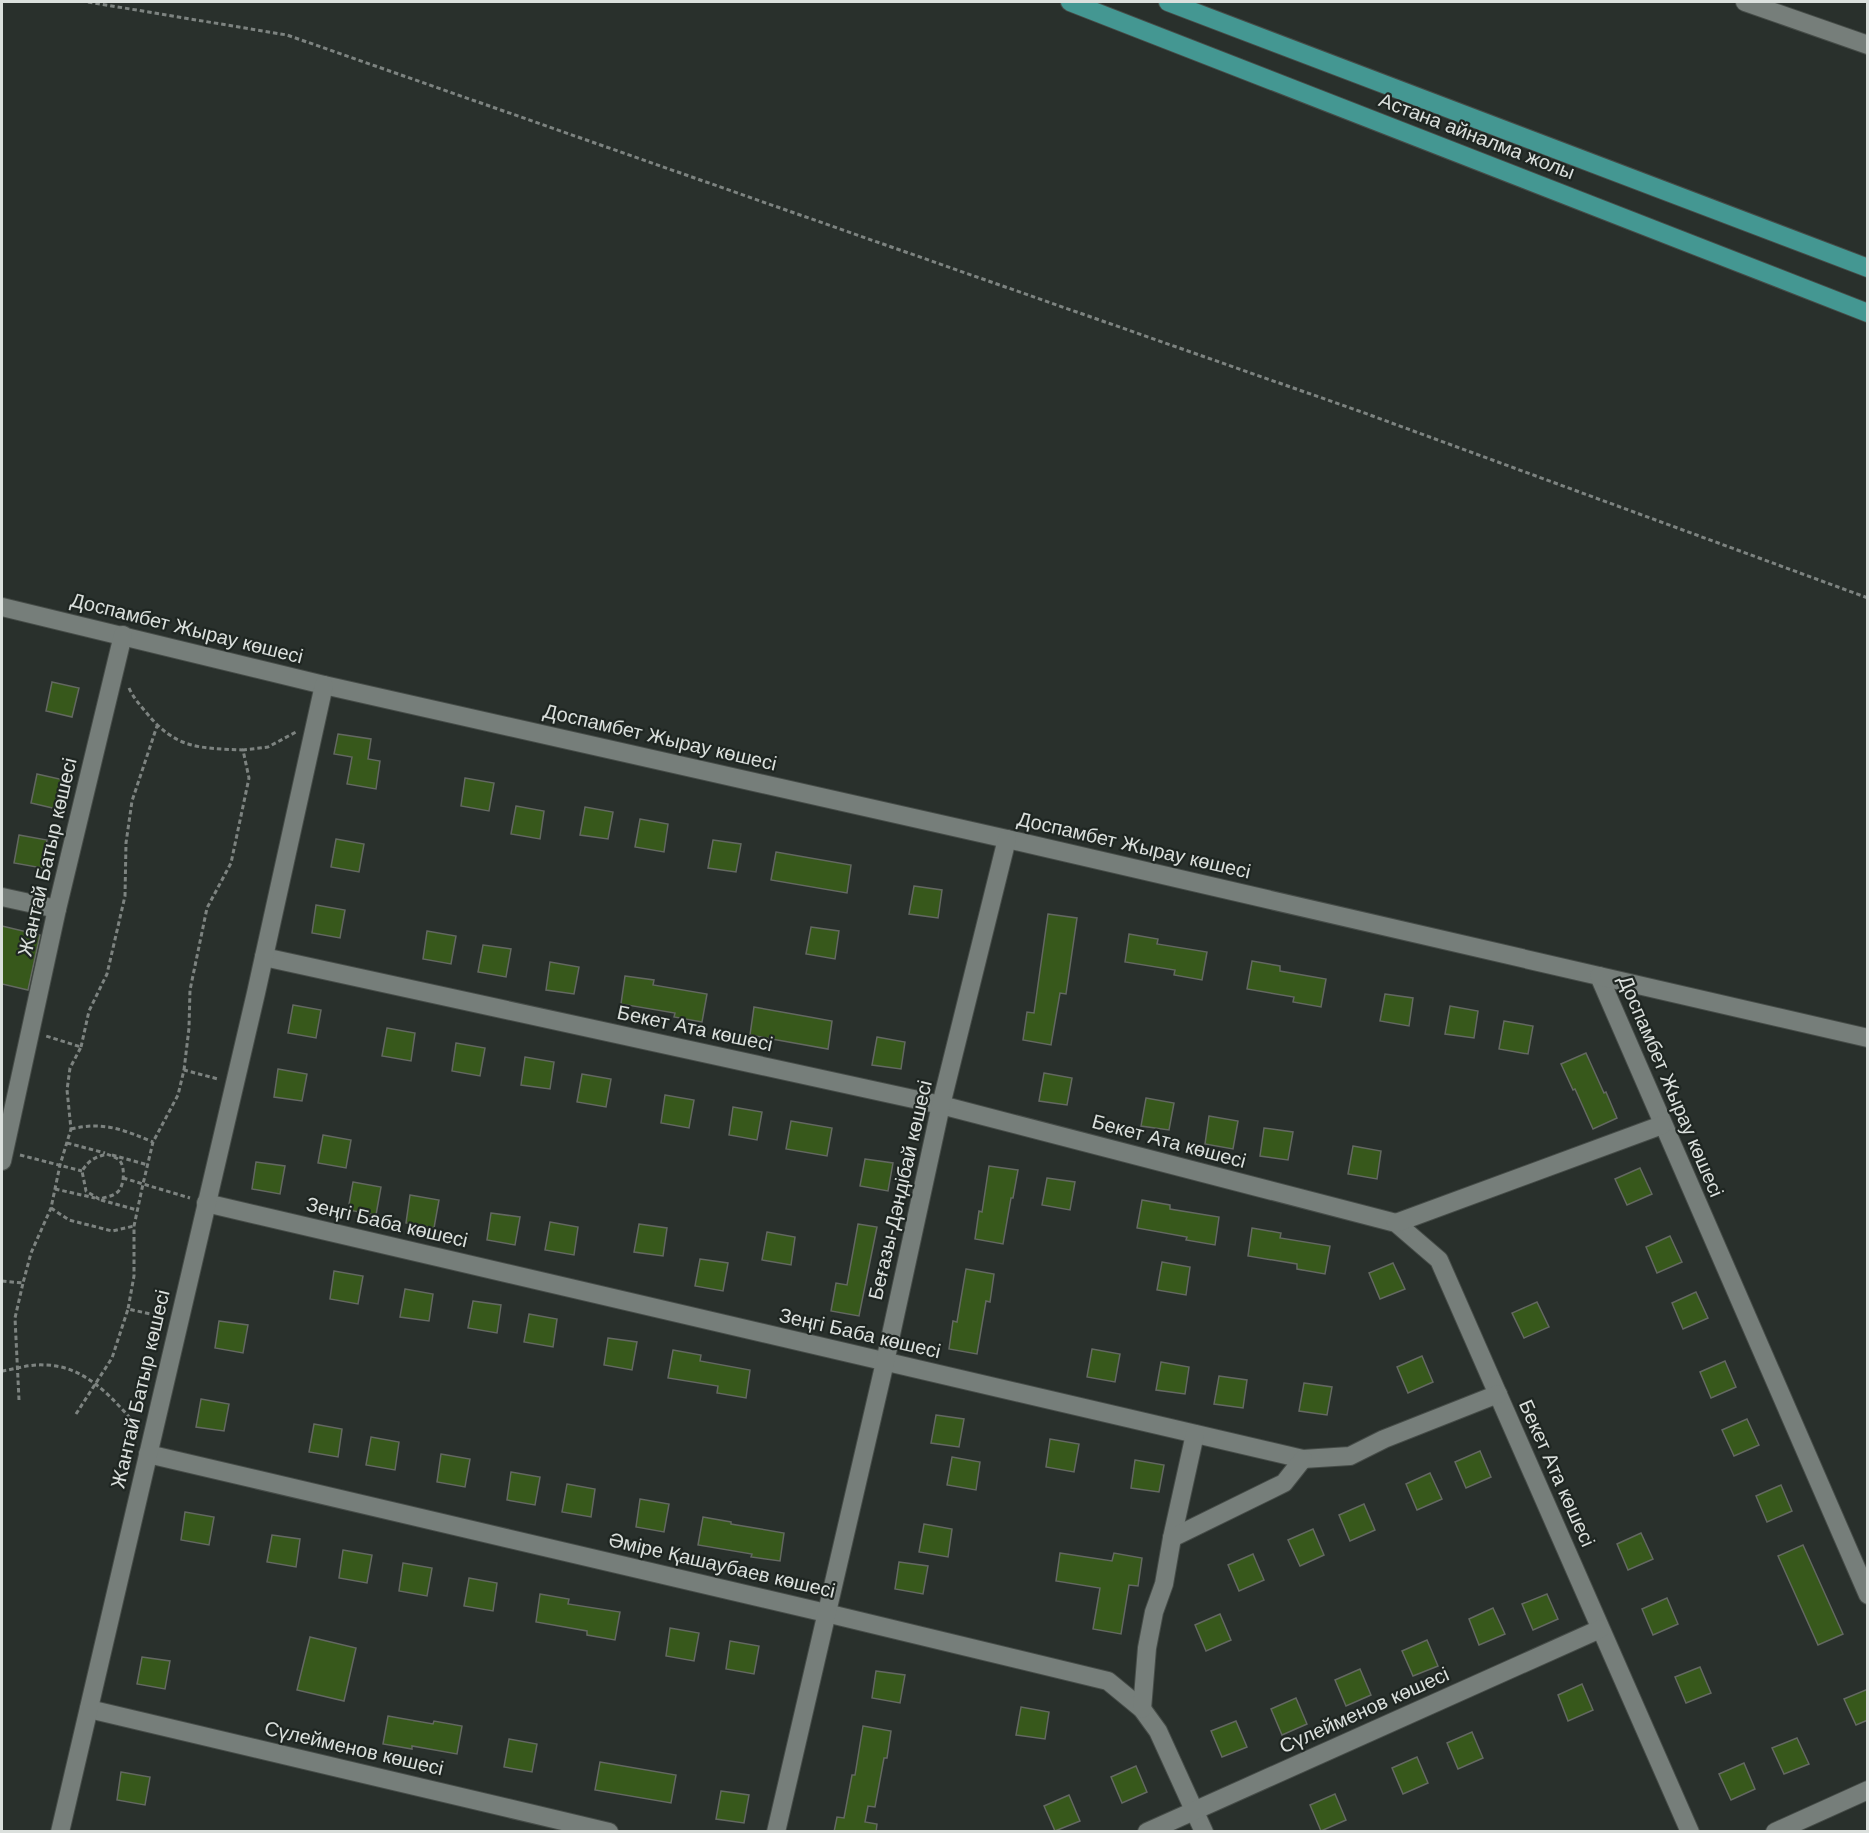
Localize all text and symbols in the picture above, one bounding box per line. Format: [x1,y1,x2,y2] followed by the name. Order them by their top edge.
[1376,88,1578,184] street label: Астана айналма жолы
[69,588,305,668] street label: Доспамбет Жырау көшесі
[541,699,779,775] street label: Доспамбет Жырау көшесі
[13,756,81,958] street label: Жантай Батыр көшесі
[1015,807,1253,883] street label: Доспамбет Жырау көшесі
[1614,972,1728,1200] street label: Доспамбет Жырау көшесі
[615,1001,775,1055] street label: Бекет Ата көшесі
[864,1078,936,1302] street label: Беғазы-Дәндібай көшесі
[1090,1110,1248,1172] street label: Бекет Ата көшесі
[304,1193,470,1251] street label: Зеңгі Баба көшесі
[106,1288,174,1490] street label: Жантай Батыр көшесі
[777,1304,943,1362] street label: Зеңгі Баба көшесі
[1515,1396,1599,1550] street label: Бекет Ата көшесі
[607,1528,837,1602] street label: Әміре Қашаубаев көшесі
[1276,1663,1452,1757] street label: Сүлейменов көшесі
[262,1717,446,1779] street label: Сүлейменов көшесі

